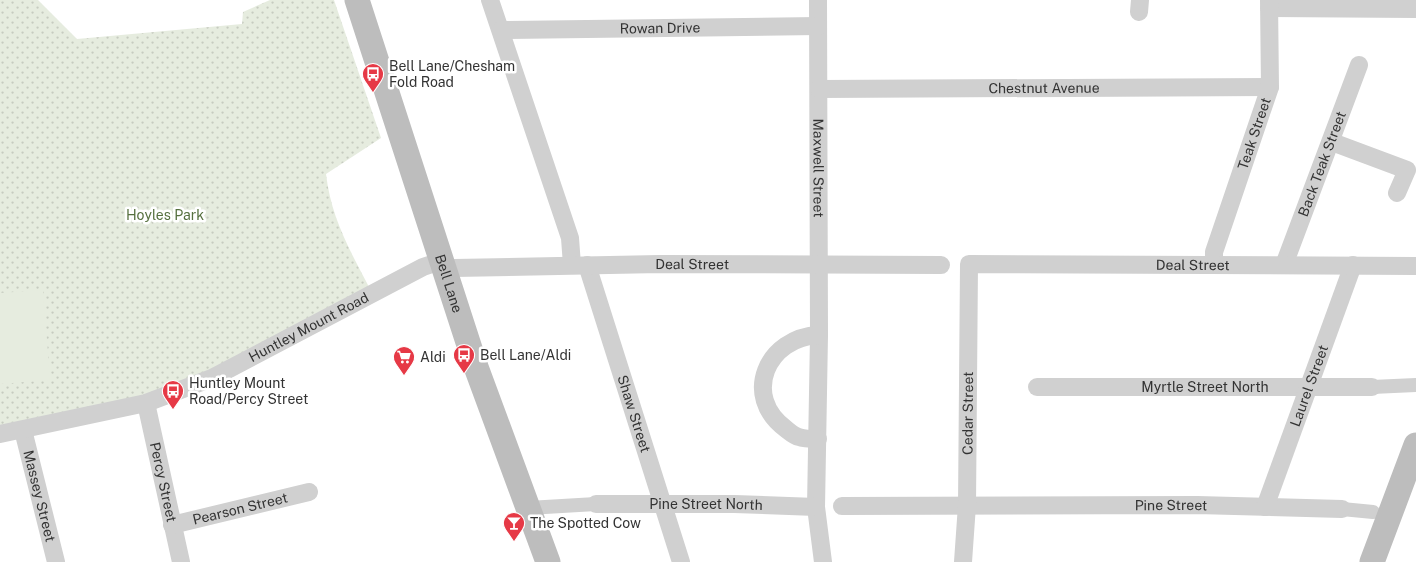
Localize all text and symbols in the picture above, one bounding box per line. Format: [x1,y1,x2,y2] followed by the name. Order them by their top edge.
[620,19,700,37] street label: Rowan Drive
[389,58,515,90] place label: Bell Lane/Chesham Fold Road
[361,62,385,93] bus stop icon: Bell Lane/Chesham Fold Road
[988,80,1100,96] street label: Chestnut Avenue
[1235,95,1274,172] street label: Teak Street
[1295,109,1349,219] street label: Back Teak Street
[810,118,827,218] street label: Maxwell Street
[126,207,204,223] park label: Hoyles Park
[432,252,466,315] street label: Bell Lane
[655,256,729,272] street label: Deal Street
[1156,257,1230,273] street label: Deal Street
[246,289,371,365] street label: Huntley Mount Road
[452,343,476,374] bus stop icon: Bell Lane/Aldi
[1287,343,1331,429] street label: Laurel Street
[392,345,416,376] supermarket icon: Aldi
[480,347,571,363] place label: Bell Lane/Aldi
[420,349,446,365] place label: Aldi
[959,371,976,455] street label: Cedar Street
[614,373,654,454] street label: Shaw Street
[189,375,308,407] place label: Huntley Mount Road/Percy Street
[161,379,185,410] bus stop icon: Huntley Mount Road/Percy Street
[1141,379,1269,395] street label: Myrtle Street North
[147,441,180,524] street label: Percy Street
[20,449,59,543] street label: Massey Street
[191,489,289,528] street label: Pearson Street
[649,496,763,513] street label: Pine Street North
[1135,497,1208,513] street label: Pine Street
[502,511,526,542] bar icon: The Spotted Cow
[530,515,641,531] place label: The Spotted Cow

